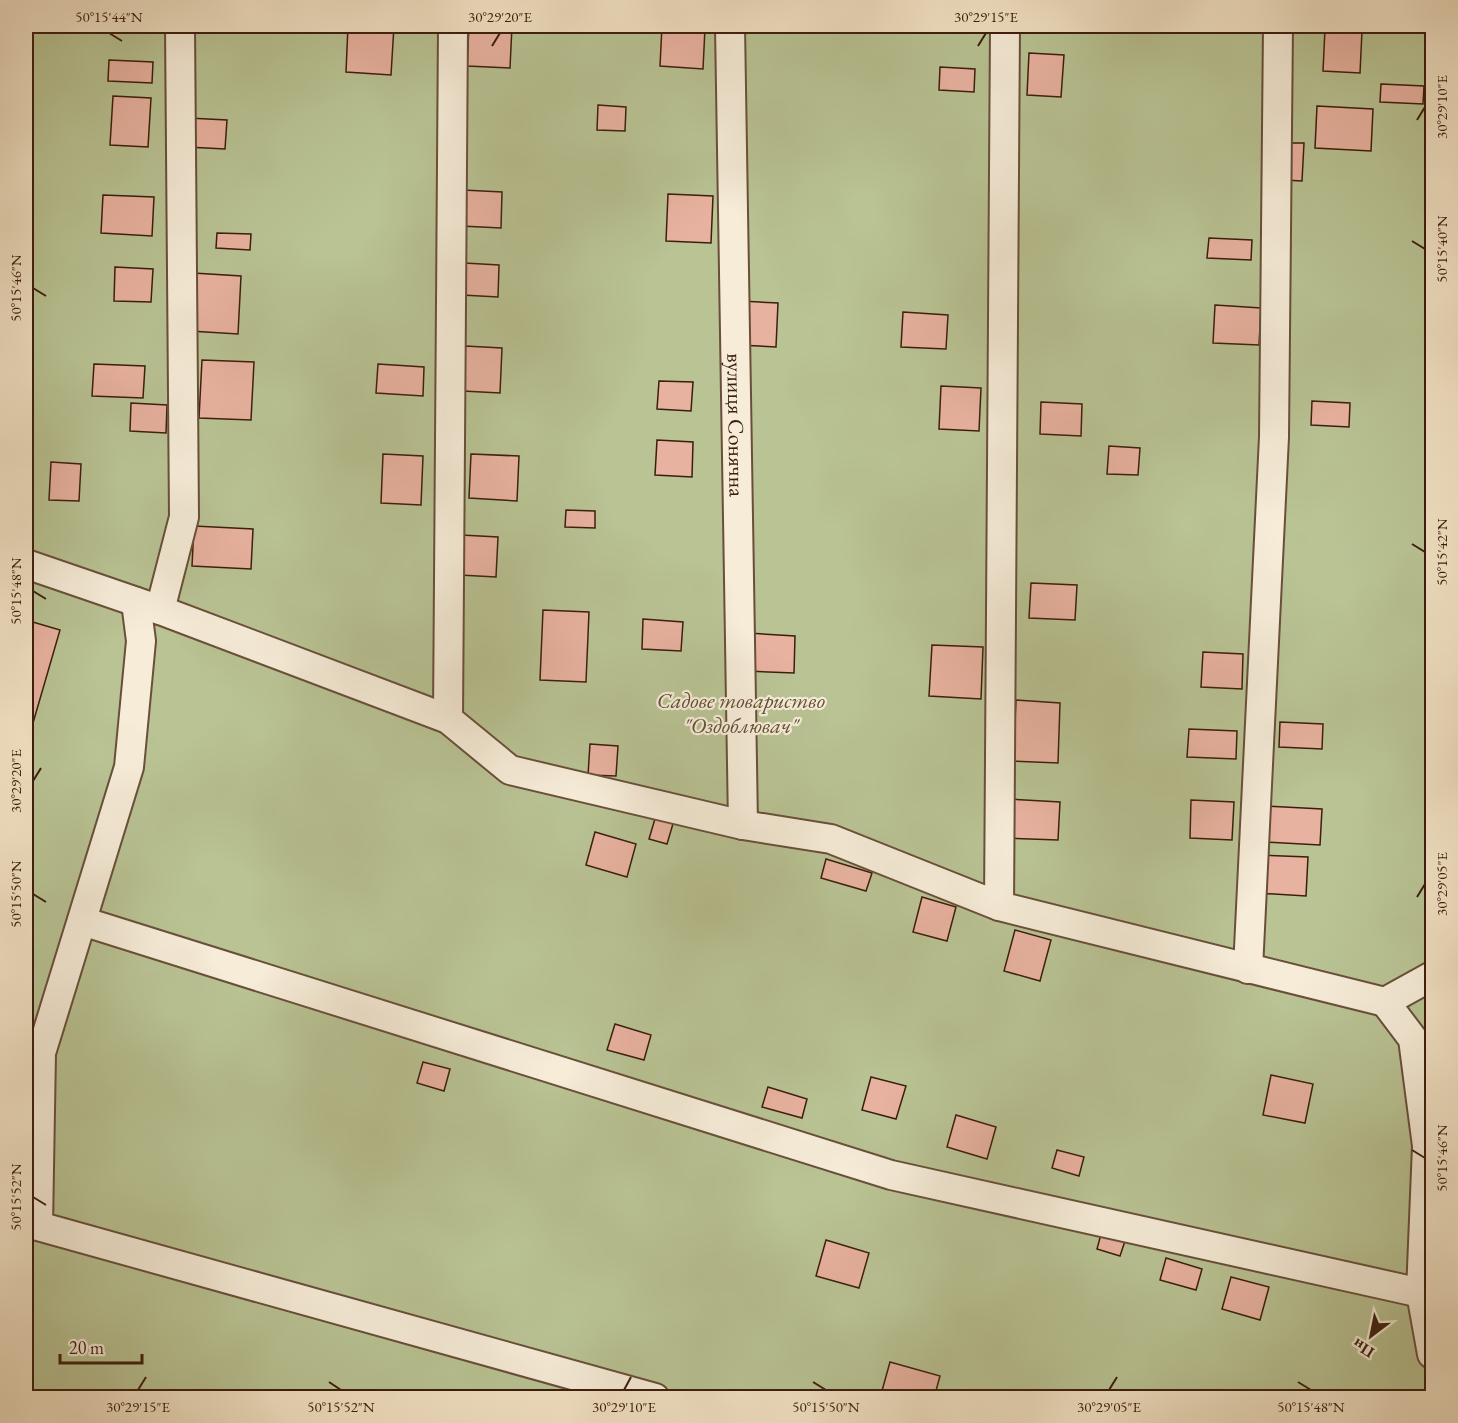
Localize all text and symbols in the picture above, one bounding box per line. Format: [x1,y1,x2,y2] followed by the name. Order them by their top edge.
[75,7,143,26] text: 50°15'44"N
[468,7,533,26] text: 30°29'20"E
[954,7,1019,26] text: 30°29'15"E
[1432,74,1451,139] text: 30°29'10"E
[1432,215,1451,283] text: 50°15'40"N
[6,254,25,322] text: 50°15'46"N
[721,353,752,497] street label: вулиця Сонячна
[1432,518,1451,586] text: 50°15'42"N
[6,557,25,625] text: 50°15'48"N
[657,686,825,740] park label: Садове товариство "Оздоблювач"
[6,748,25,813] text: 30°29'20"E
[1432,851,1451,916] text: 30°29'05"E
[6,860,25,928] text: 50°15'50"N
[1432,1124,1451,1192] text: 50°15'46"N
[6,1163,25,1231] text: 50°15'52"N
[1341,1306,1401,1366] north arrow
[60,1327,142,1365] scale bar
[1348,1334,1378,1363] text: Пн
[69,1336,104,1359] text: 20 m
[106,1397,171,1416] text: 30°29'15"E
[307,1397,375,1416] text: 50°15'52"N
[592,1397,657,1416] text: 30°29'10"E
[792,1397,860,1416] text: 50°15'50"N
[1077,1397,1142,1416] text: 30°29'05"E
[1277,1397,1345,1416] text: 50°15'48"N

